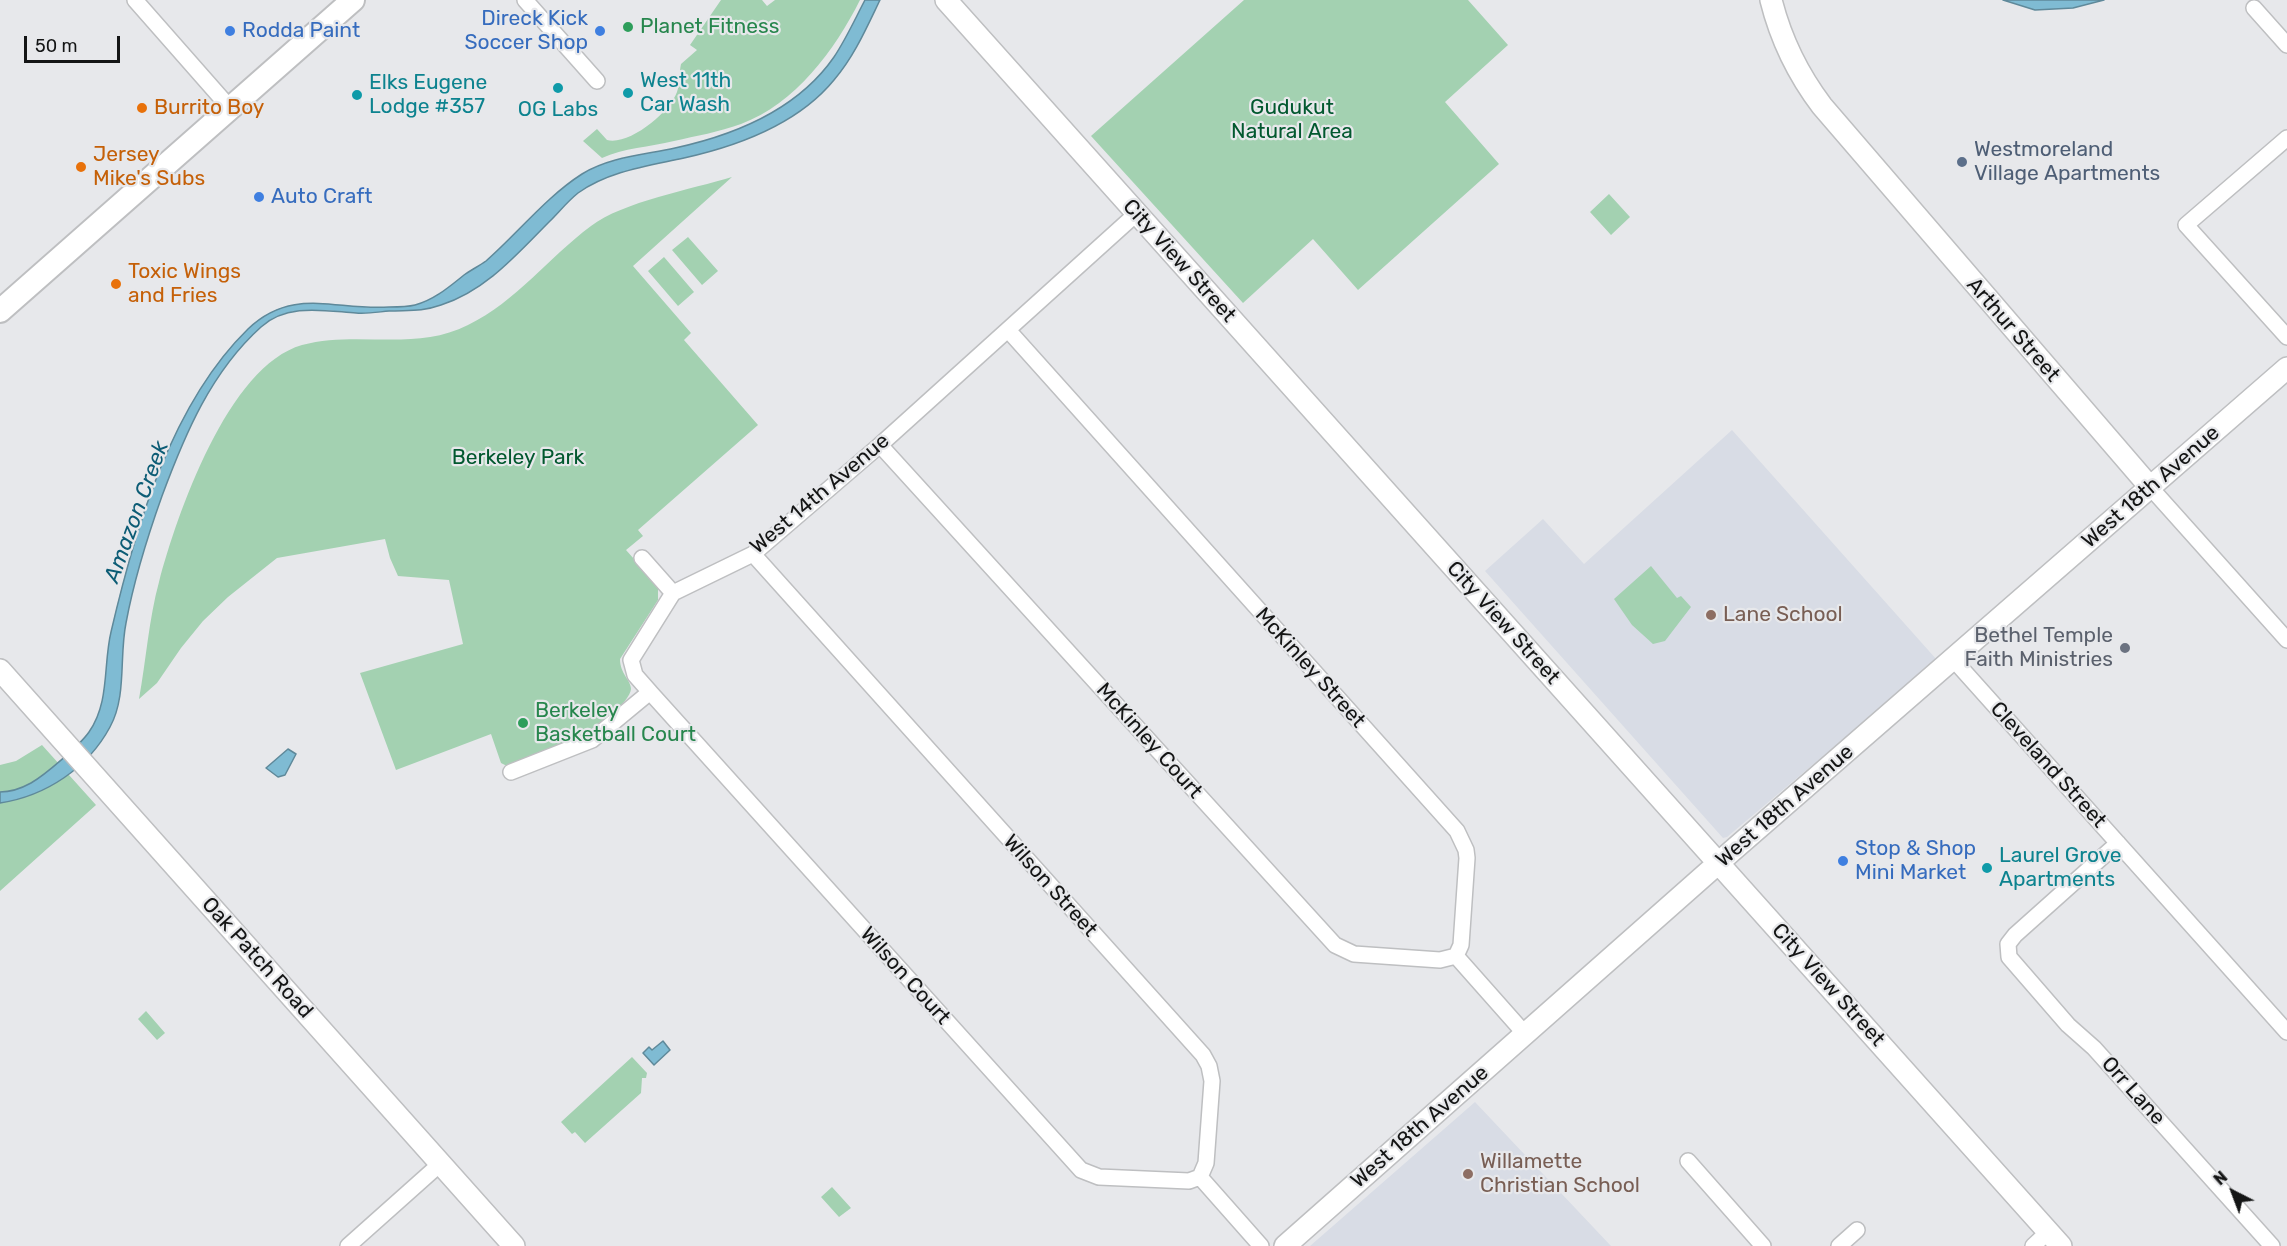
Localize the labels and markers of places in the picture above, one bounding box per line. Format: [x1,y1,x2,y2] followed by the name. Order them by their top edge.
[464,6,588,56] place label: Direck Kick Soccer Shop
[640,14,779,40] place label: Planet Fitness
[242,18,360,44] place label: Rodda Paint
[621,20,635,34] marker: Planet Fitness
[223,24,237,38] marker: Rodda Paint
[593,24,607,38] marker: Direck Kick Soccer Shop
[640,68,731,118] place label: West 11th Car Wash
[369,70,487,120] place label: Elks Eugene Lodge #357
[551,81,565,95] marker: OG Labs
[621,86,635,100] marker: West 11th Car Wash
[350,88,364,102] marker: Elks Eugene Lodge #357
[154,95,264,121] place label: Burrito Boy
[518,97,598,123] place label: OG Labs
[135,101,149,115] marker: Burrito Boy
[1974,137,2160,187] place label: Westmoreland Village Apartments
[93,142,205,192] place label: Jersey Mike's Subs
[1955,155,1969,169] marker: Westmoreland Village Apartments
[74,160,88,174] marker: Jersey Mike's Subs
[271,184,373,210] place label: Auto Craft
[252,190,266,204] marker: Auto Craft
[128,259,241,309] place label: Toxic Wings and Fries
[109,277,123,291] marker: Toxic Wings and Fries
[1723,602,1843,628] place label: Lane School
[1704,608,1718,622] marker: Lane School
[1965,623,2113,673] place label: Bethel Temple Faith Ministries
[2118,641,2132,655] marker: Bethel Temple Faith Ministries
[535,698,696,748] place label: Berkeley Basketball Court
[516,716,530,730] marker: Berkeley Basketball Court
[1855,836,1976,886] place label: Stop & Shop Mini Market
[1999,843,2122,893] place label: Laurel Grove Apartments
[1836,854,1850,868] marker: Stop & Shop Mini Market
[1980,861,1994,875] marker: Laurel Grove Apartments
[1480,1149,1640,1199] place label: Willamette Christian School
[1461,1167,1475,1181] marker: Willamette Christian School

